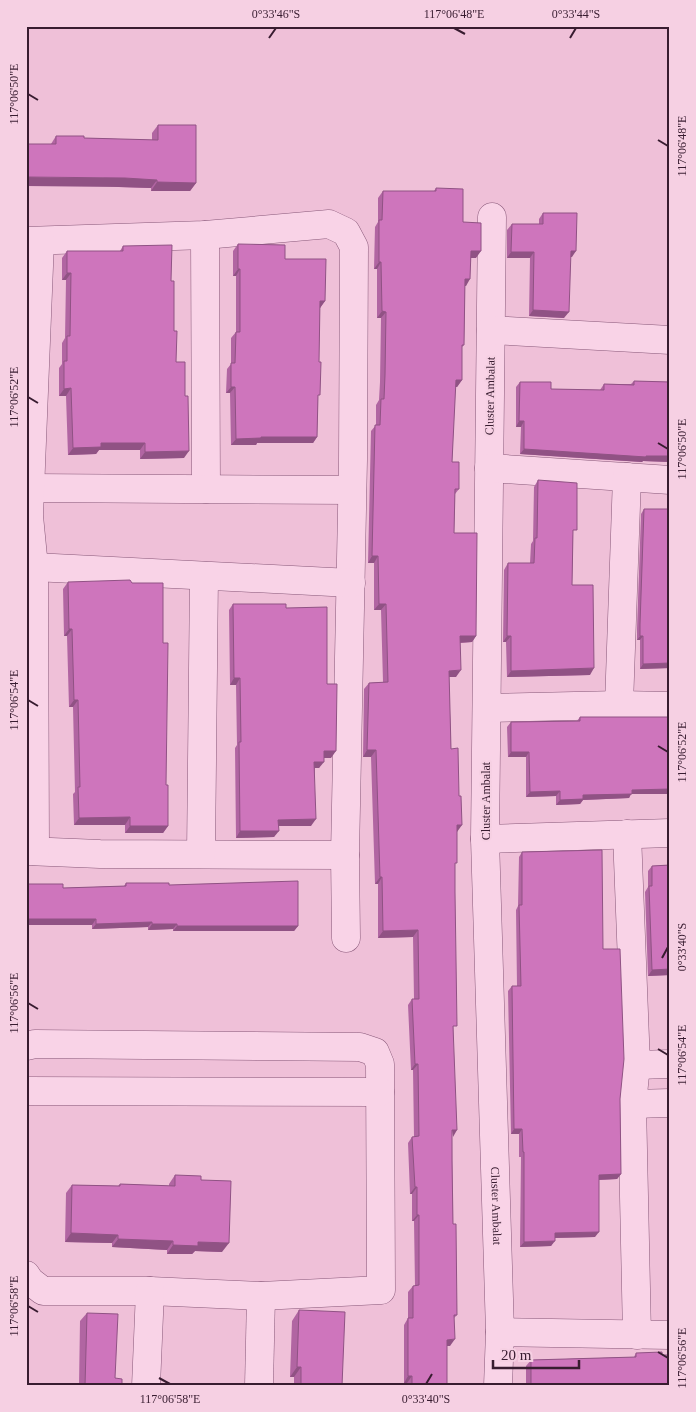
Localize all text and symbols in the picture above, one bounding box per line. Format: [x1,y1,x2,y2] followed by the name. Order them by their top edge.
[252,7,300,21] text: 0°33'46"S
[424,7,484,21] text: 117°06'48"E
[552,7,600,21] text: 0°33'44"S
[7,64,21,124] text: 117°06'50"E
[675,116,689,176] text: 117°06'48"E
[482,356,498,435] street label: Cluster Ambalat
[7,367,21,427] text: 117°06'52"E
[675,419,689,479] text: 117°06'50"E
[7,670,21,730] text: 117°06'54"E
[675,722,689,782] text: 117°06'52"E
[479,761,493,840] street label: Cluster Ambalat
[675,923,689,971] text: 0°33'40"S
[7,973,21,1033] text: 117°06'56"E
[675,1025,689,1085] text: 117°06'54"E
[488,1166,504,1246] street label: Cluster Ambalat
[7,1276,21,1336] text: 117°06'58"E
[675,1328,689,1388] text: 117°06'56"E
[493,1337,580,1369] scale bar
[501,1347,532,1363] text: 20 m
[140,1392,200,1406] text: 117°06'58"E
[402,1392,450,1406] text: 0°33'40"S

